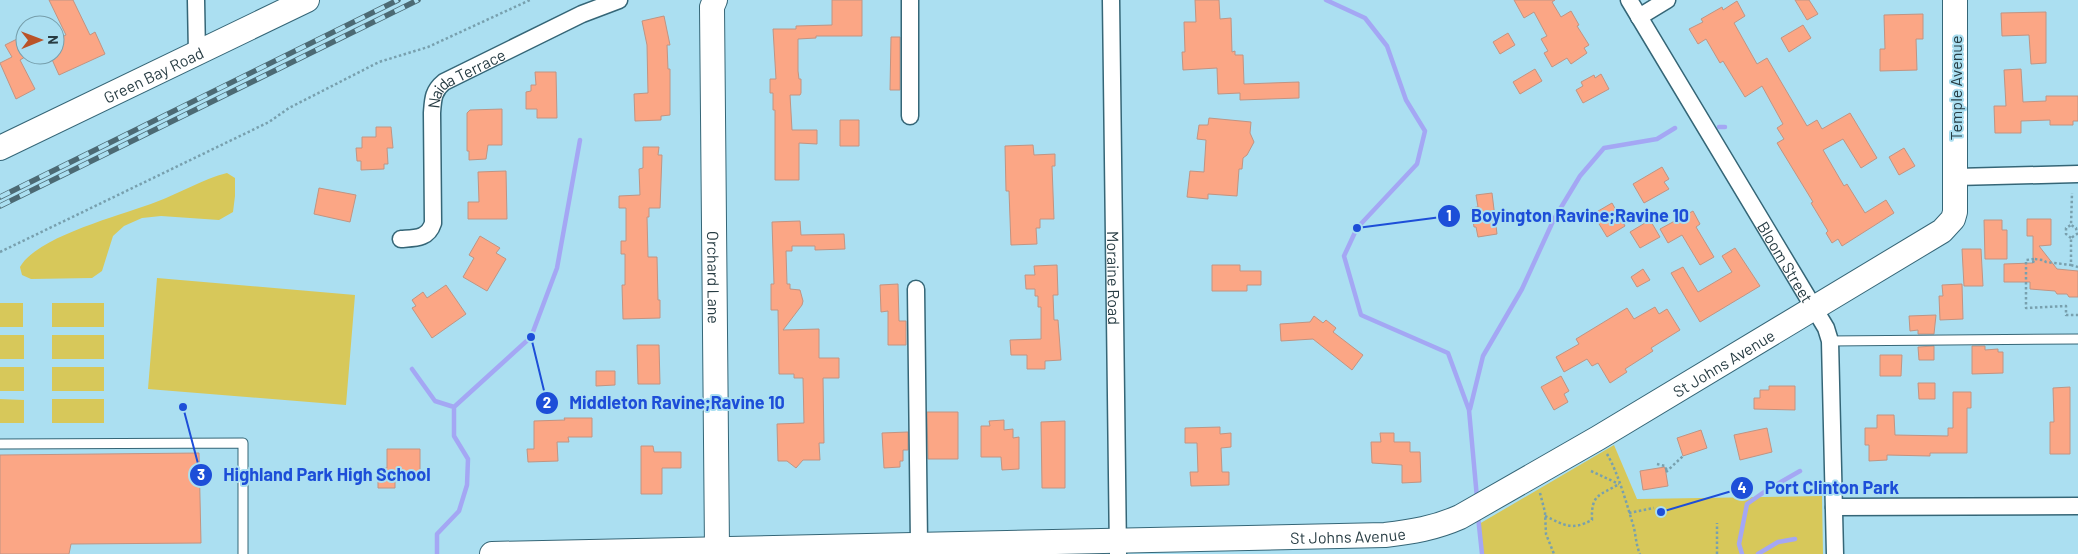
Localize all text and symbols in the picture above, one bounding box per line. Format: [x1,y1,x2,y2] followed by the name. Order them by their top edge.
[15,15,65,65] north arrow
[45,35,62,45] text: N
[1946,36,1965,140] street label: Temple Avenue
[100,42,206,106] street label: Green Bay Road
[423,44,508,109] street label: Naida Terrace
[1436,199,1699,232] callout: Boyington Ravine;Ravine 10
[1471,204,1689,226] text: Boyington Ravine;Ravine 10
[1446,206,1452,224] text: 1
[1754,217,1818,306] street label: Bloom Street
[705,231,724,324] street label: Orchard Lane
[1104,231,1125,325] street label: Moraine Road
[1669,325,1778,400] street label: St Johns Avenue
[534,386,795,419] callout: Middleton Ravine;Ravine 10
[569,391,785,413] text: Middleton Ravine;Ravine 10
[543,393,551,411] text: 2
[188,458,441,491] callout: Highland Park High School
[223,463,431,485] text: Highland Park High School
[197,465,205,483] text: 3
[1729,471,1909,504] callout: Port Clinton Park
[1765,476,1900,498] text: Port Clinton Park
[1737,478,1747,496] text: 4
[1290,523,1407,547] street label: St Johns Avenue

